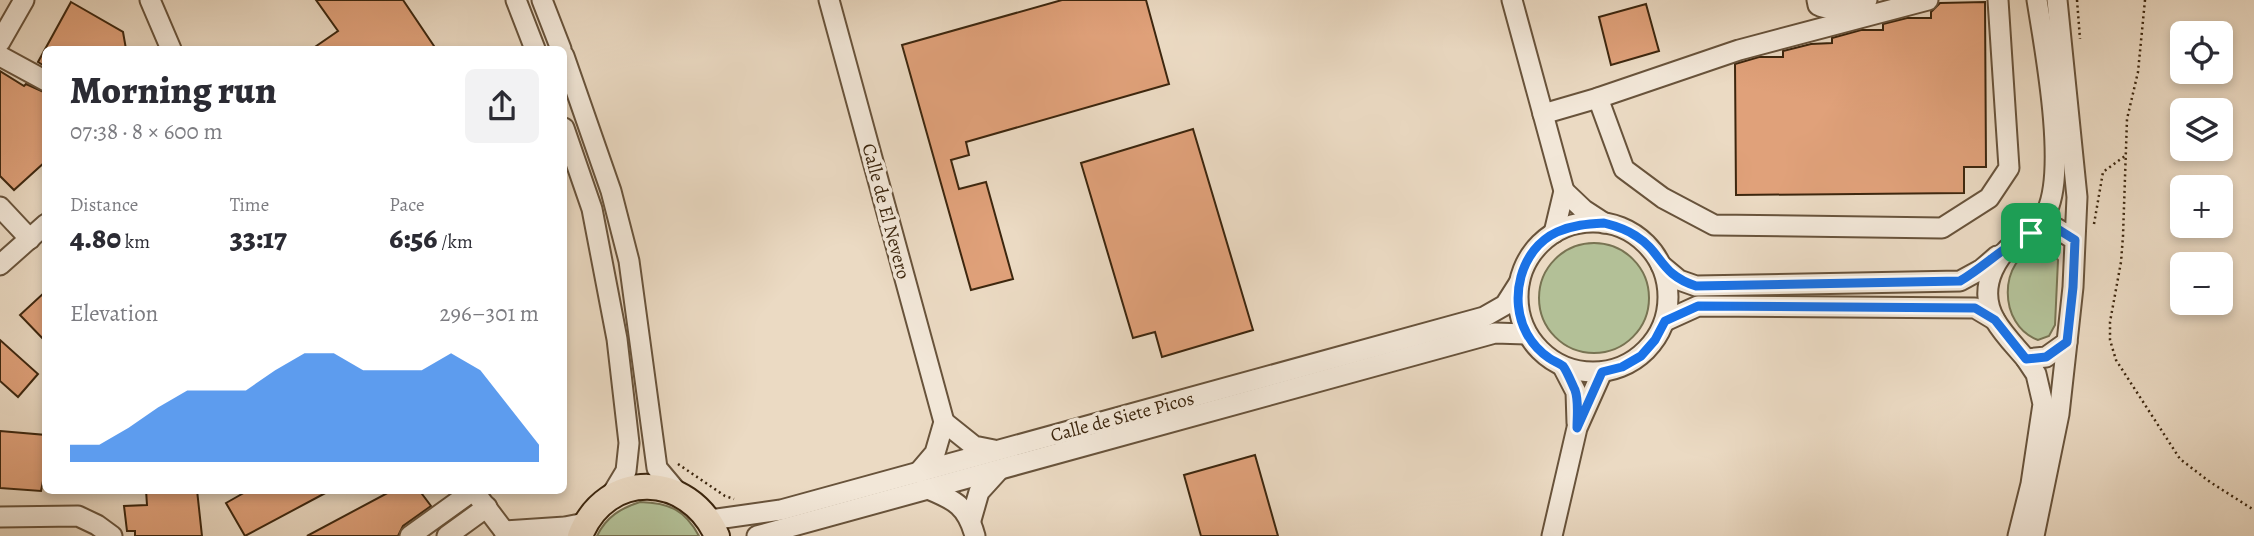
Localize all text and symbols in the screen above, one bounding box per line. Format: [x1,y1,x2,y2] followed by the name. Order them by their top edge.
[2170,21,2233,315] map controls
[2170,21,2233,84] button: locate
[70,64,277,116] text: Morning run
[465,69,539,143] button: share
[2170,98,2233,161] button: layers
[70,116,223,147] text: 07:38 · 8 × 600 m
[855,141,917,282] street label: Calle de El Nevero
[2170,175,2233,238] button: +
[70,192,138,218] text: Distance
[230,192,269,218] text: Time
[389,192,425,218] text: Pace
[2001,203,2061,263] pin
[2012,214,2050,252] icon: arrive
[70,218,121,258] text: 4.80
[230,218,287,258] text: 33:17
[389,218,437,258] text: 6:56
[121,229,150,255] text: km
[437,229,473,255] text: /km
[2170,252,2233,315] button: −
[70,298,158,329] text: Elevation
[440,298,539,329] text: 296–301 m
[1048,385,1197,449] street label: Calle de Siete Picos

